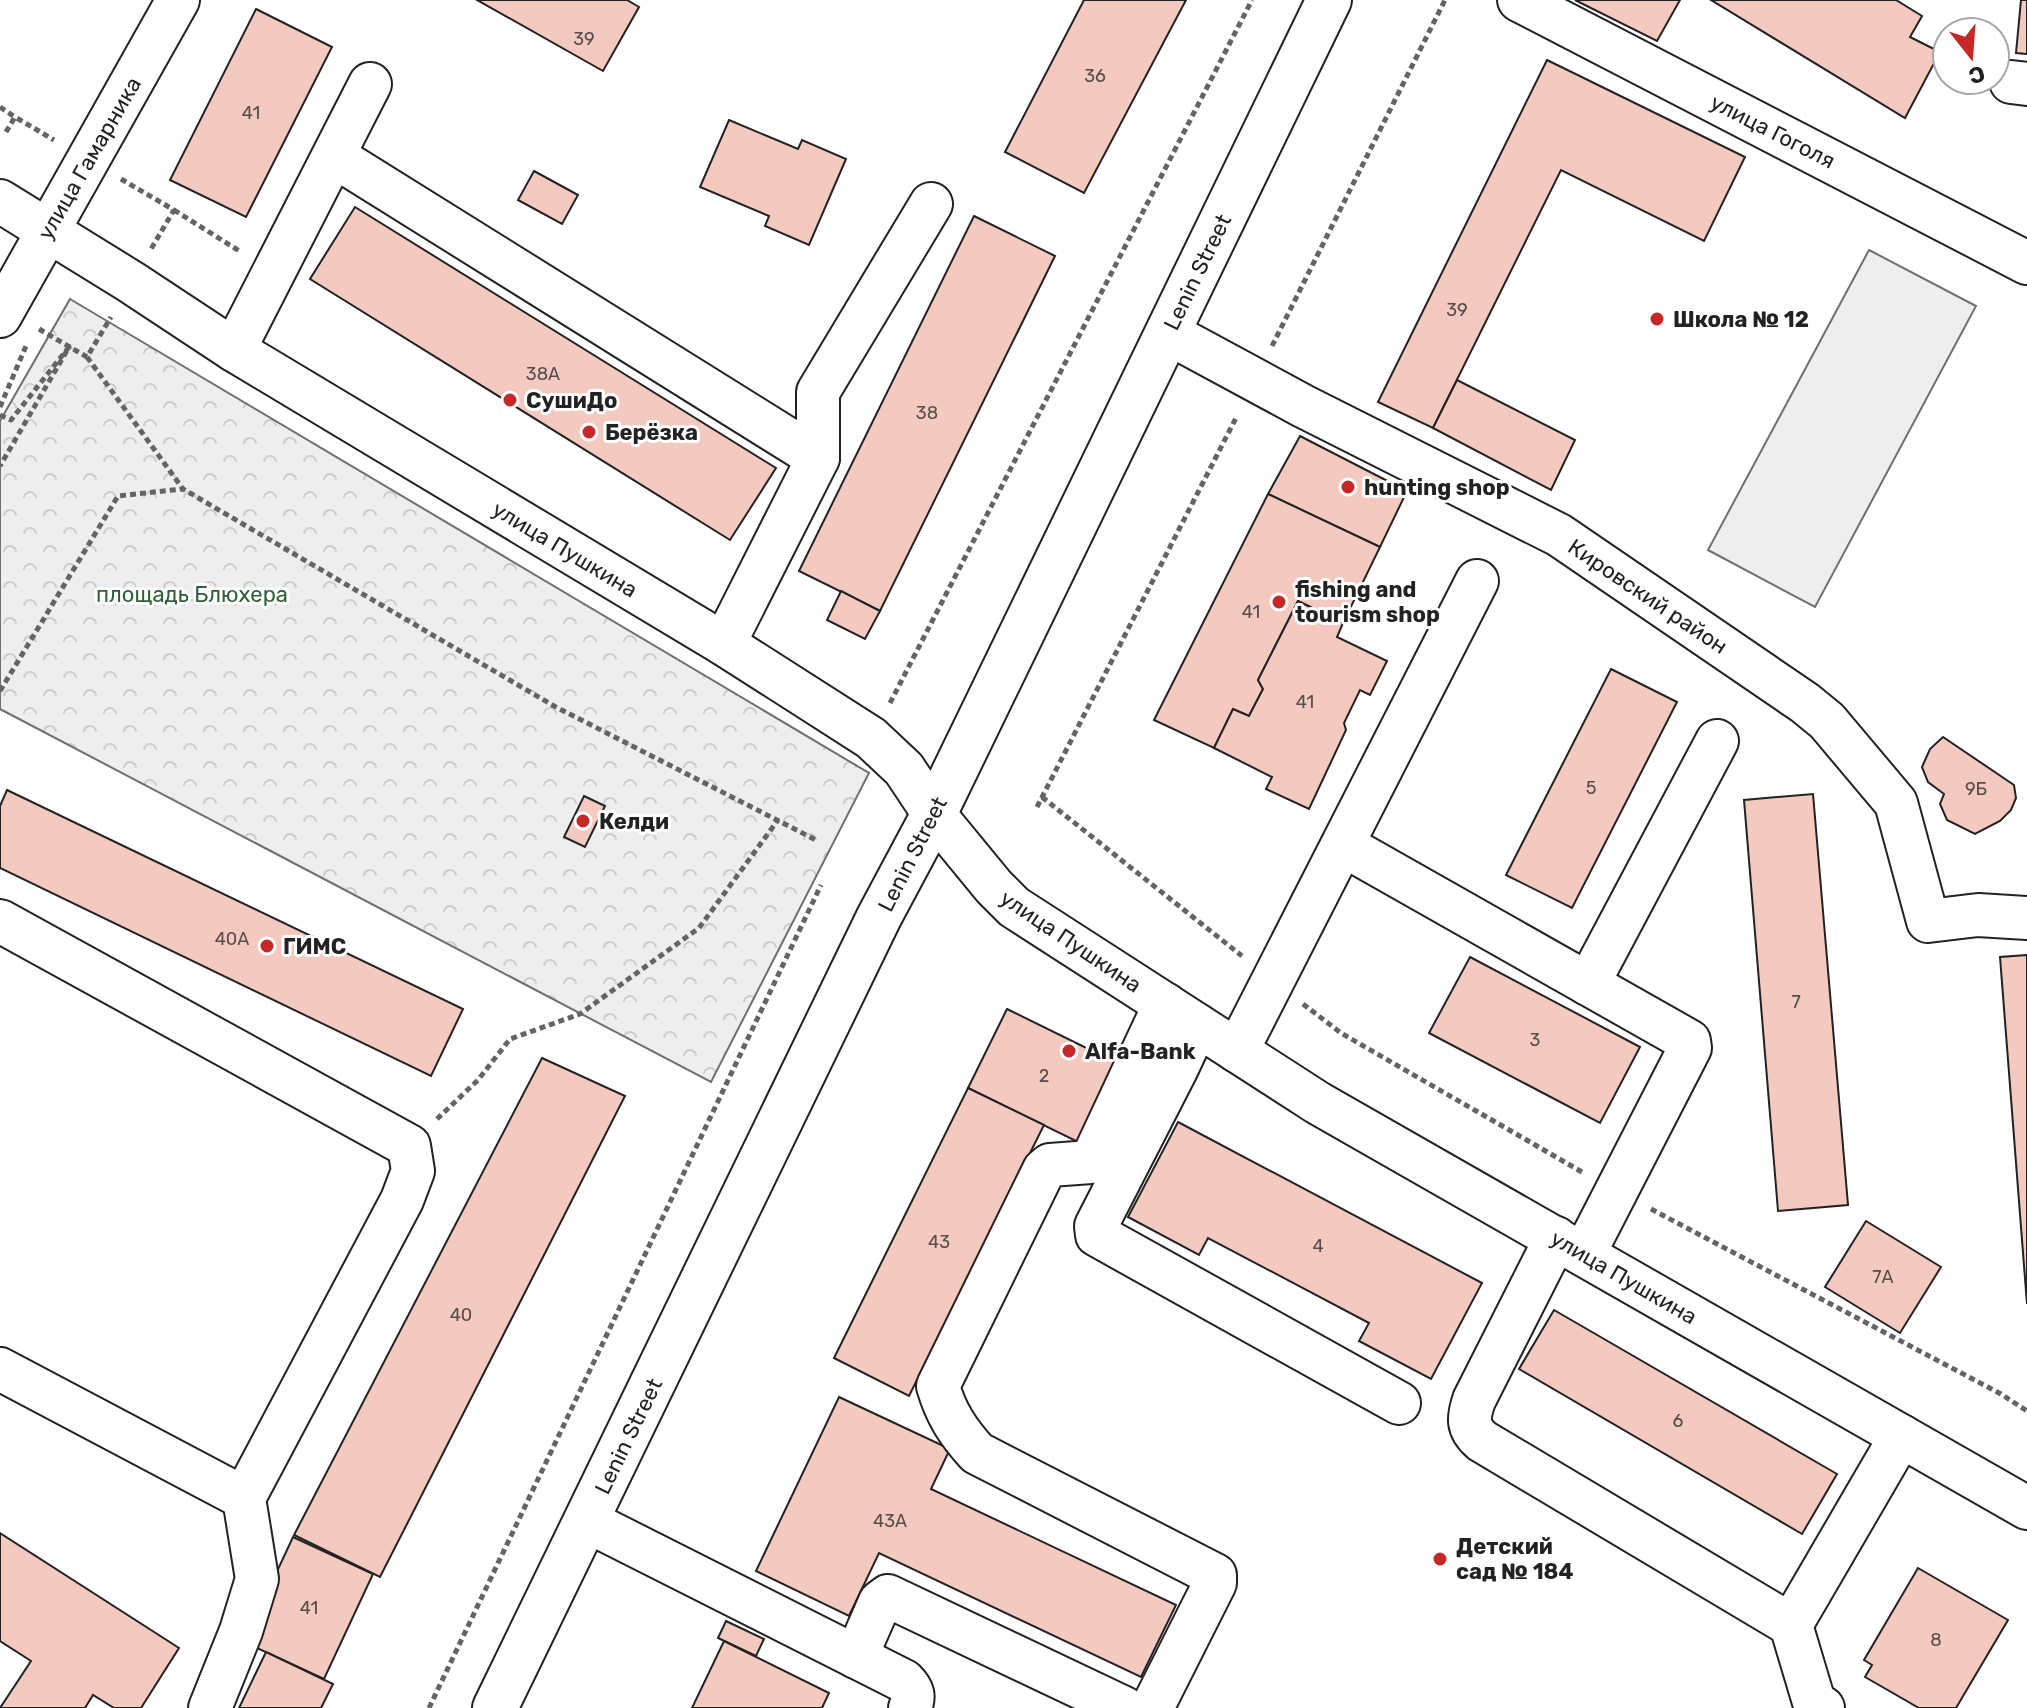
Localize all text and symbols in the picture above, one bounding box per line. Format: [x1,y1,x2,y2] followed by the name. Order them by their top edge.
[1931,16,2011,96] north arrow
[573,28,595,50] house number: 39
[1965,59,1988,90] text: С
[1084,65,1106,87] house number: 36
[32,72,147,244] street label: улица Гамарника
[1706,88,1840,174] street label: улица Гоголя
[242,102,260,124] house number: 41
[1158,210,1237,335] street label: Lenin Street
[1446,299,1468,321] house number: 39
[1673,306,1809,333] place label: Школа № 12
[1648,310,1666,328] marker: Школа № 12
[526,363,560,385] house number: 38А
[526,387,617,414] place label: СушиДо
[501,391,519,409] marker: СушиДо
[916,402,938,424] house number: 38
[605,419,698,446] place label: Берёзка
[580,423,598,441] marker: Берёзка
[1364,474,1510,501] place label: hunting shop
[1339,478,1357,496] marker: hunting shop
[487,495,642,603] street label: улица Пушкина
[1563,533,1733,660] street label: Кировский район
[1295,576,1440,628] place label: fishing and tourism shop
[96,581,288,608] park label: площадь Блюхера
[1270,593,1288,611] marker: fishing and tourism shop
[1242,601,1260,623] house number: 41
[1296,691,1314,713] house number: 41
[1586,777,1596,799] house number: 5
[1965,778,1987,800] house number: 9Б
[872,792,953,916] street label: Lenin Street
[599,808,669,835] place label: Келди
[574,812,592,830] marker: Келди
[995,884,1146,999] street label: улица Пушкина
[215,928,249,950] house number: 40А
[283,933,346,960] place label: ГИМС
[258,937,276,955] marker: ГИМС
[1791,991,1801,1013] house number: 7
[1530,1029,1540,1051] house number: 3
[1085,1038,1196,1065] place label: Alfa-Bank
[1060,1042,1078,1060] marker: Alfa-Bank
[1039,1065,1049,1087] house number: 2
[1546,1225,1702,1330] street label: улица Пушкина
[928,1231,950,1253] house number: 43
[1312,1235,1324,1257] house number: 4
[1872,1266,1894,1288] house number: 7А
[450,1304,472,1326] house number: 40
[589,1374,668,1499] street label: Lenin Street
[1673,1410,1684,1432] house number: 6
[873,1510,907,1532] house number: 43А
[1456,1533,1574,1585] place label: Детский сад № 184
[1431,1550,1449,1568] marker: Детский сад № 184
[300,1597,318,1619] house number: 41
[1930,1629,1942,1651] house number: 8

